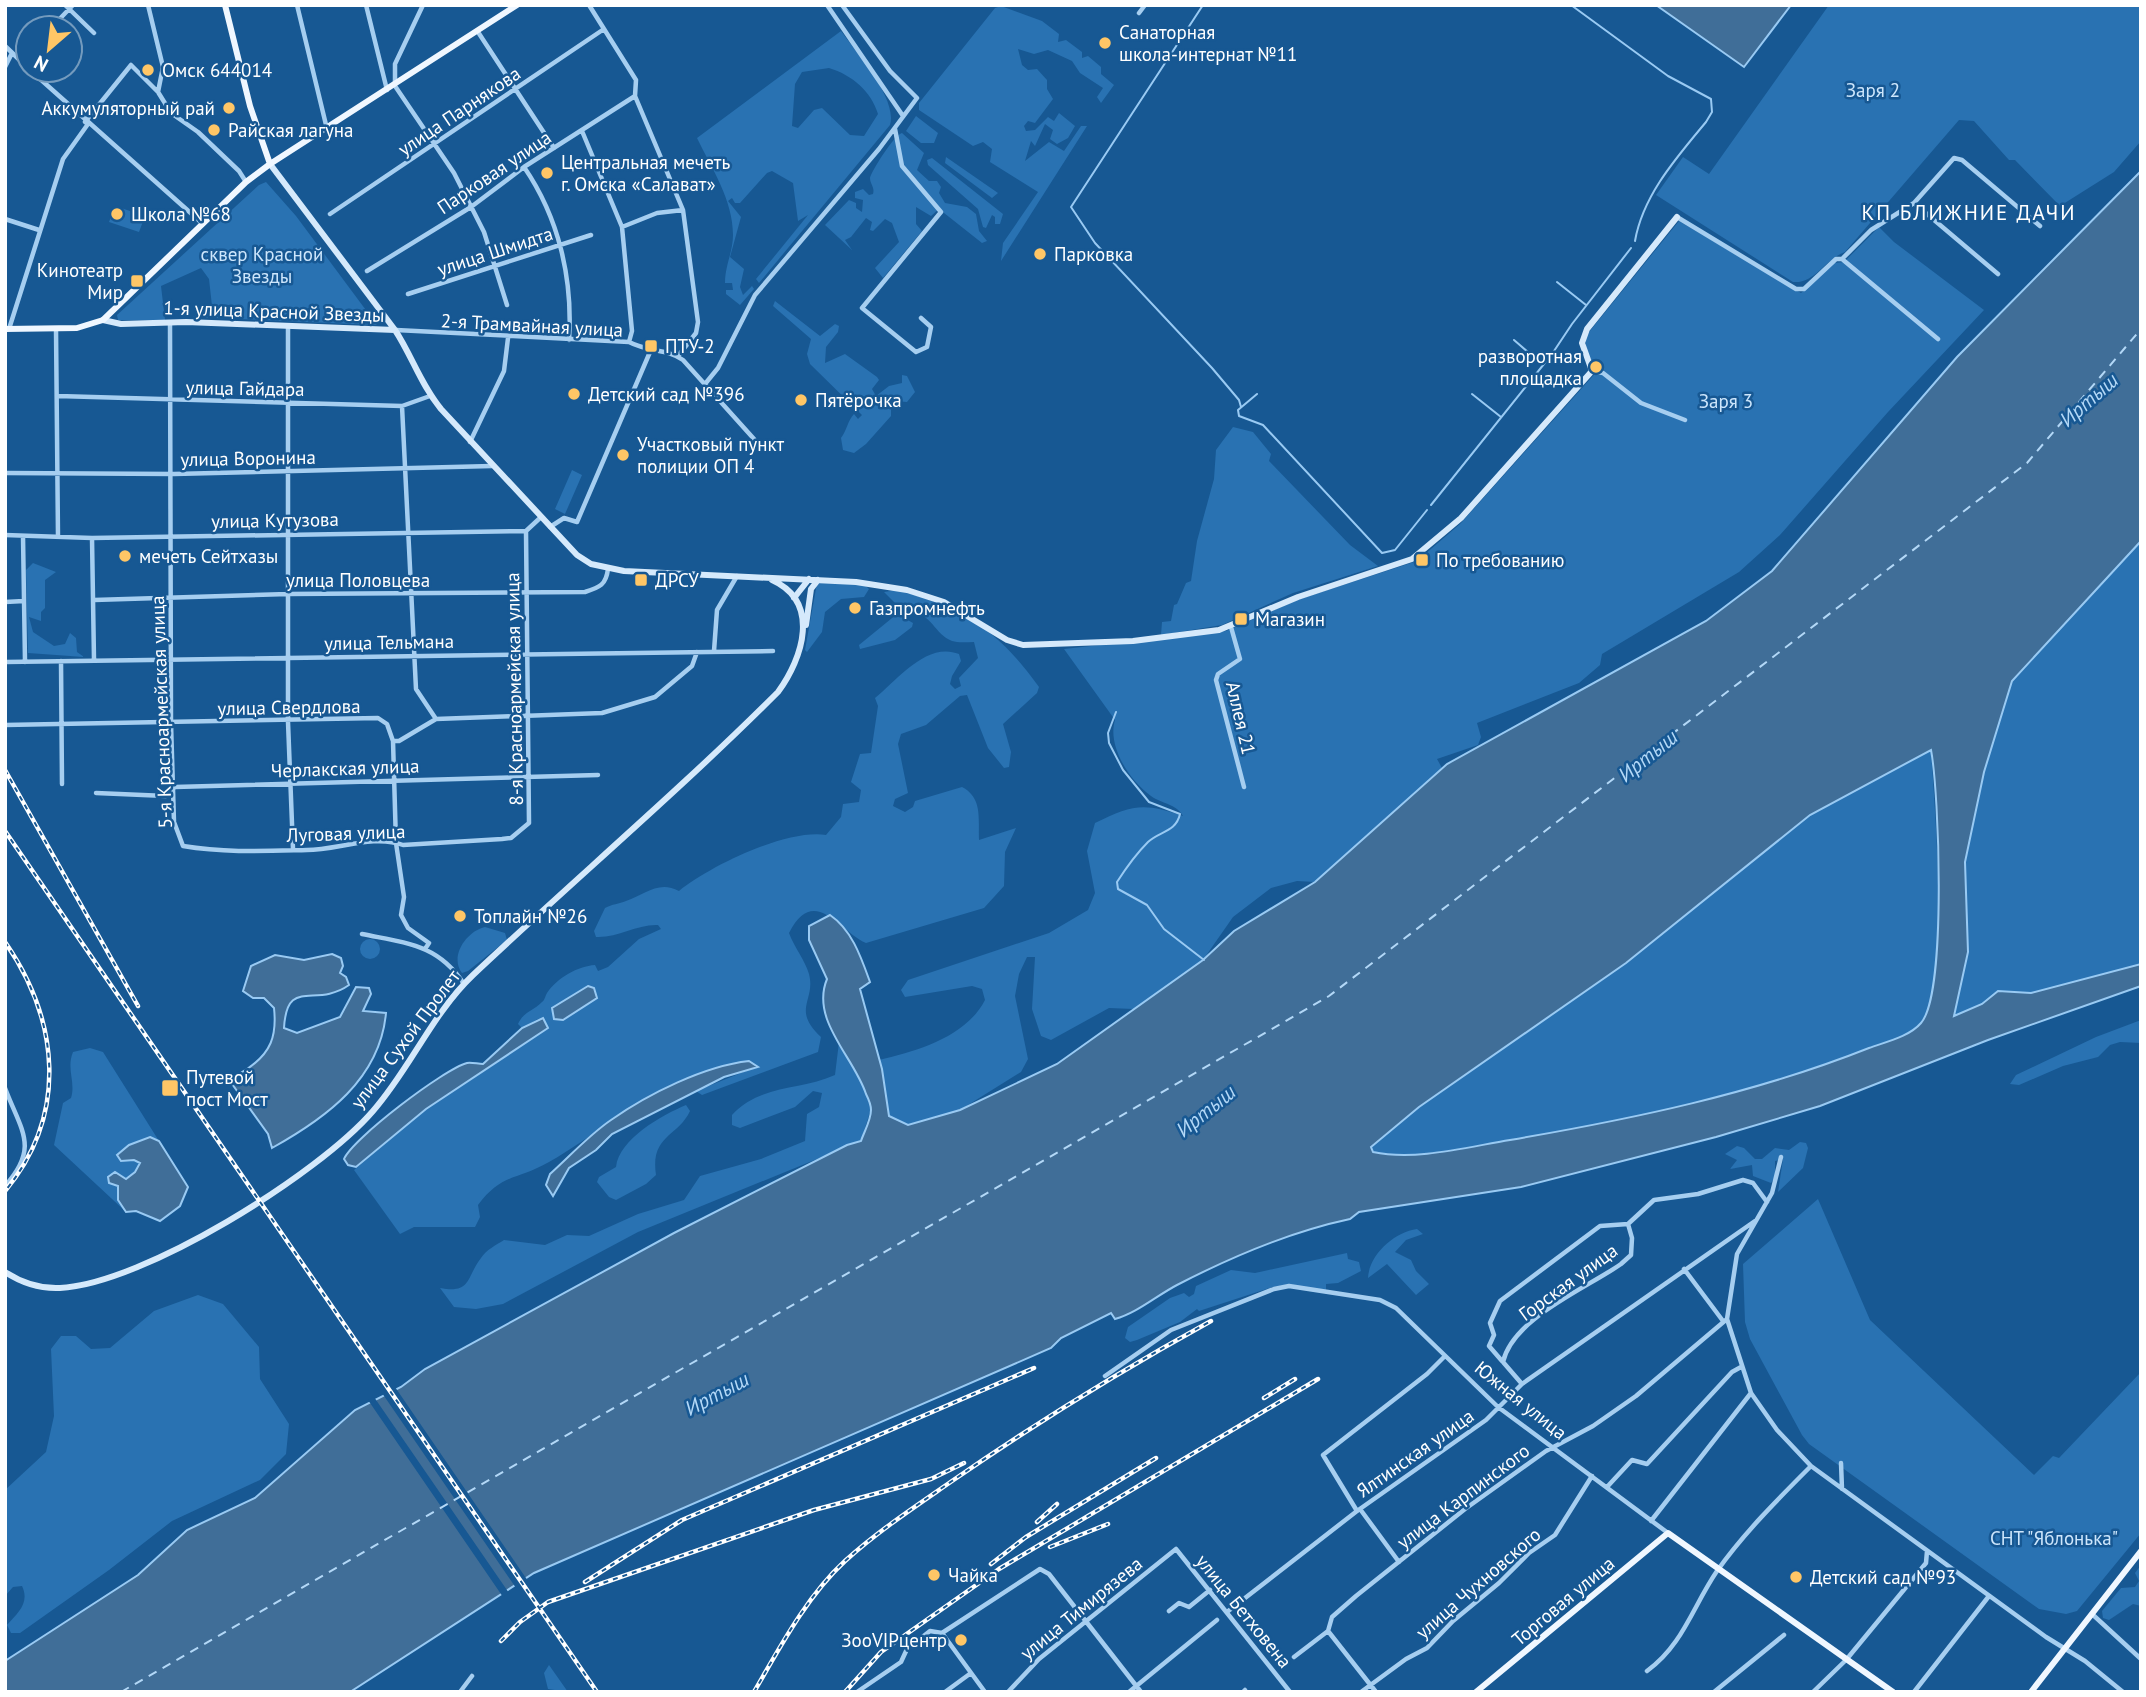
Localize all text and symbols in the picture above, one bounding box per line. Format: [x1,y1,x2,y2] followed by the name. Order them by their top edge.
[14,14,84,84] north arrow
[1119,20,1297,66] place label: Санаторная школа-интернат №11
[1097,35,1113,51] marker: Санаторная школа-интернат №11
[30,50,52,78] text: N
[162,58,272,82] place label: Омск 644014
[393,61,525,161] street label: улица Парнякова
[140,62,156,78] marker: Омск 644014
[1846,78,1900,102] park label: Заря 2
[41,96,215,120] place label: Аккумуляторный рай
[221,100,237,116] marker: Аккумуляторный рай
[228,118,353,142] place label: Райская лагуна
[206,122,222,138] marker: Райская лагуна
[432,125,556,219] street label: Парковая улица
[561,150,730,196] place label: Центральная мечеть г. Омска «Салават»
[539,165,555,181] marker: Центральная мечеть г. Омска «Салават»
[1862,199,2076,226] district label: КП БЛИЖНИЕ ДАЧИ
[131,202,231,226] place label: Школа №68
[109,206,125,222] marker: Школа №68
[434,221,556,281] street label: улица Шмидта
[201,242,323,288] park label: сквер Красной Звезды
[1054,242,1133,266] place label: Парковка
[1032,246,1048,262] marker: Парковка
[37,258,123,304] place label: Кинотеатр Мир
[129,273,145,289] marker: Кинотеатр Мир
[163,295,385,327] street label: 1-я улица Красной Звезды
[440,308,624,342] street label: 2-я Трамвайная улица
[665,334,715,358] place label: ПТУ-2
[643,338,659,354] marker: ПТУ-2
[1478,344,1582,390] place label: разворотная площадка
[1588,359,1604,375] marker: разворотная площадка
[2054,366,2124,433] water label: Иртыш
[185,375,305,401] street label: улица Гайдара
[588,382,745,406] place label: Детский сад №396
[566,386,582,402] marker: Детский сад №396
[815,388,902,412] place label: Пятёрочка
[1699,389,1753,413] park label: Заря 3
[793,392,809,408] marker: Пятёрочка
[637,432,784,478] place label: Участковый пункт полиции ОП 4
[180,445,316,471] street label: улица Воронина
[615,447,631,463] marker: Участковый пункт полиции ОП 4
[211,507,339,533] street label: улица Кутузова
[139,544,278,568] place label: мечеть Сейтхазы
[117,548,133,564] marker: мечеть Сейтхазы
[1436,548,1564,572] place label: По требованию
[1414,552,1430,568] marker: По требованию
[286,568,430,592] street label: улица Половцева
[655,568,699,592] place label: ДРСУ
[500,572,528,806] street label: 8-я Красноармейская улица
[633,572,649,588] marker: ДРСУ
[145,595,177,829] street label: 5-я Красноармейская улица
[869,596,985,620] place label: Газпромнефть
[847,600,863,616] marker: Газпромнефть
[1255,607,1325,631] place label: Магазин
[1233,611,1249,627] marker: Магазин
[324,629,454,655] street label: улица Тельмана
[1221,679,1261,757] street label: Аллея 21
[217,694,361,720] street label: улица Свердлова
[1612,723,1683,788] water label: Иртыш
[270,753,420,783] street label: Черлакская улица
[285,819,406,847] street label: Луговая улица
[474,904,587,928] place label: Топлайн №26
[452,908,468,924] marker: Топлайн №26
[345,965,465,1113] street label: улица Сухой Пролет
[186,1065,268,1111] place label: Путевой пост Мост
[160,1078,180,1098] marker: Путевой пост Мост
[1170,1078,1241,1143] water label: Иртыш
[1514,1238,1622,1326] street label: Горская улица
[1470,1356,1572,1444] street label: Южная улица
[680,1365,754,1422] water label: Иртыш
[1352,1404,1478,1502] street label: Ялтинская улица
[1392,1438,1534,1554] street label: улица Карпинского
[1411,1522,1545,1644] street label: улица Чухновского
[1990,1526,2118,1550] park label: СНТ "Яблонька"
[1191,1549,1297,1673] street label: улица Бетховена
[1015,1551,1147,1665] street label: улица Тимирязева
[1507,1551,1619,1651] street label: Торговая улица
[948,1563,998,1587] place label: Чайка
[1810,1565,1956,1589] place label: Детский сад №93
[926,1567,942,1583] marker: Чайка
[1788,1569,1804,1585] marker: Детский сад №93
[841,1628,947,1652] place label: ЗооVIPцентр
[953,1632,969,1648] marker: ЗооVIPцентр

